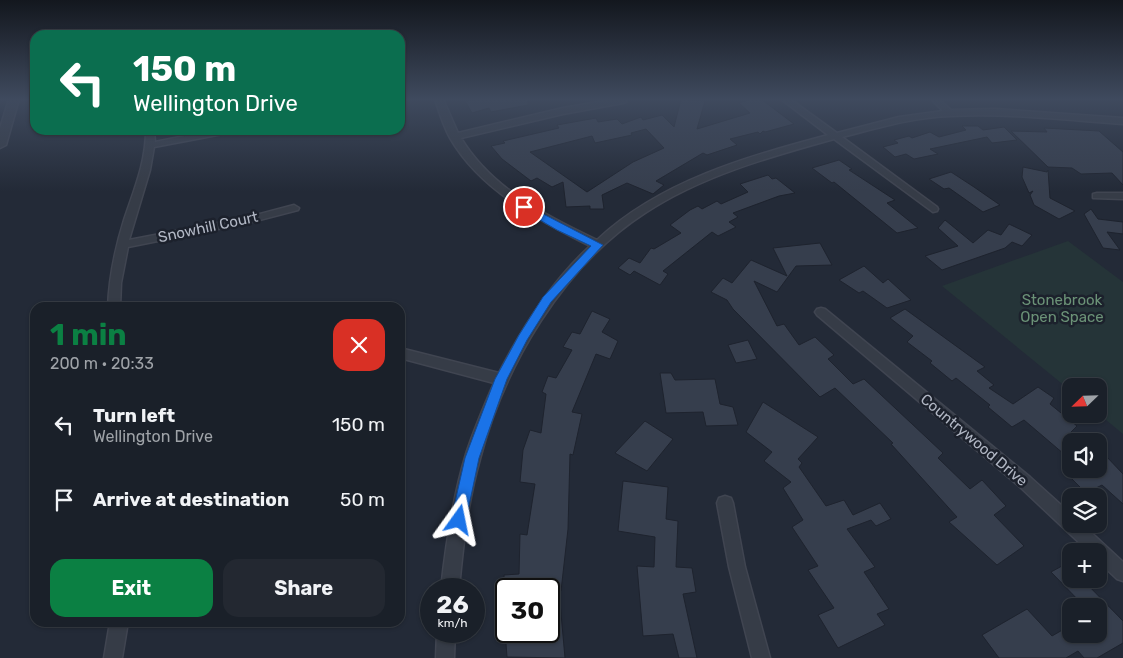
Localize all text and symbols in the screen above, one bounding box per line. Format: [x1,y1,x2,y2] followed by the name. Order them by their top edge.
[133,48,236,90] text: 150 m
[50,50,115,115] icon: left
[133,90,298,117] text: Wellington Drive
[503,186,545,228] pin
[510,193,538,221] icon: arrive
[156,208,260,246] street label: Snowhill Court
[1020,291,1104,326] park label: Stonebrook Open Space
[50,317,127,353] text: 1 min
[333,319,385,371] button: close
[50,354,154,373] text: 200 m · 20:33
[1062,378,1108,422] north arrow
[1062,378,1107,643] map controls
[917,390,1031,490] street label: Countrywood Drive
[93,404,175,427] text: Turn left
[50,411,78,439] icon: left
[332,413,385,436] text: 150 m
[93,427,213,446] text: Wellington Drive
[1062,433,1107,478] button: sound
[50,486,78,514] icon: arrive
[93,488,289,511] text: Arrive at destination
[340,488,385,511] text: 50 m
[1062,488,1107,533] button: layers
[432,493,484,545] position arrow
[1062,543,1107,588] button: +
[50,559,213,617] button: Exit
[223,559,385,617] button: Share
[495,578,560,643] speed limit sign: 30
[436,590,469,619] text: 26
[1062,598,1107,643] button: −
[438,616,467,630] text: km/h

